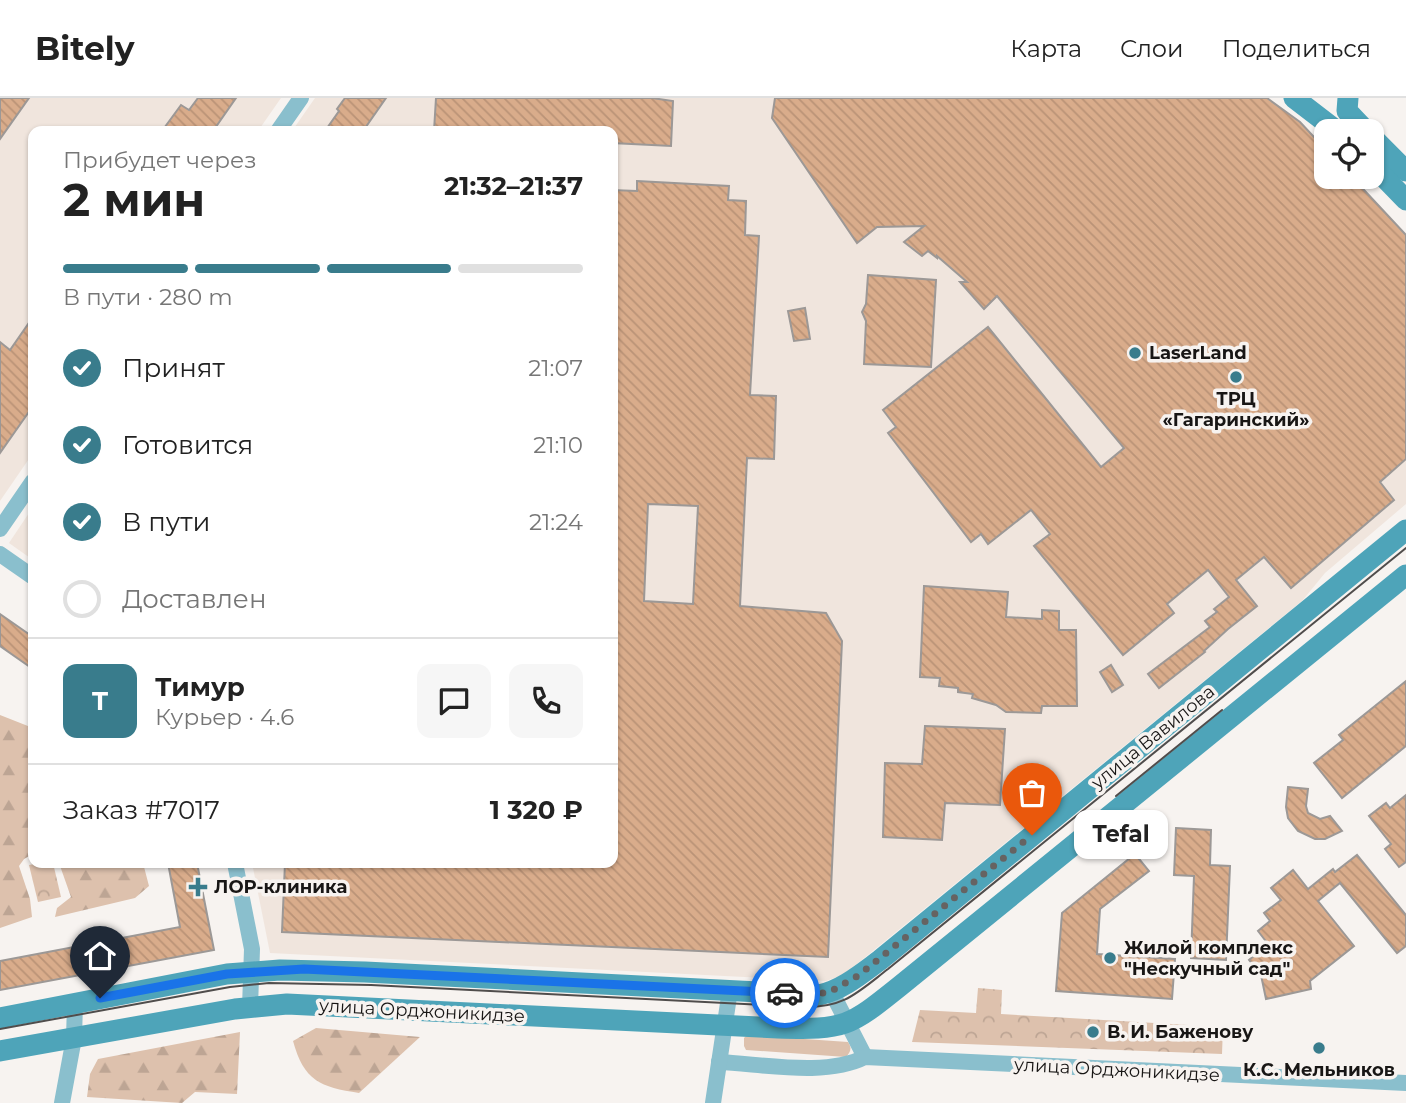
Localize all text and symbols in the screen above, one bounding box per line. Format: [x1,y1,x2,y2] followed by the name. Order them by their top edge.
[35,28,134,68] text: Bitely
[1010,34,1082,63] text: Карта
[1120,34,1184,63] text: Слои
[1222,34,1371,63] text: Поделиться
[1314,119,1384,189] map controls
[1314,119,1384,189] button: locate
[63,146,257,174] text: Прибудет через
[444,170,583,202] text: 21:32–21:37
[63,171,205,228] text: 2 мин
[63,283,233,311] text: В пути · 280 m
[1149,342,1247,364] place label: LaserLand
[1127,345,1143,361] marker: LaserLand
[63,349,101,387] icon: check
[122,352,225,384] text: Принят
[528,354,583,382] text: 21:07
[1228,369,1244,385] marker: ТРЦ «Гагаринский»
[1162,388,1310,431] place label: ТРЦ «Гагаринский»
[63,426,101,464] icon: check
[122,429,253,461] text: Готовится
[533,431,583,459] text: 21:10
[63,503,101,541] icon: check
[122,506,211,538] text: В пути
[529,508,583,536] text: 21:24
[122,583,267,615] text: Доставлен
[417,664,491,738] button: chat
[509,664,583,738] button: phone
[155,671,245,703] text: Тимур
[1086,680,1219,794] street label: улица Вавилова
[92,685,108,717] text: Т
[155,703,294,731] text: Курьер · 4.6
[1002,763,1062,835] pin
[1013,774,1051,812] icon: bag
[63,794,220,826] text: Заказ #7017
[490,794,583,826] text: 1 320 ₽
[1074,810,1168,860] callout: Tefal
[1092,820,1150,848] text: Tefal
[214,876,347,898] place label: ЛОР-клиника
[188,877,208,897] marker: ЛОР-клиника
[70,926,130,998] pin
[81,937,119,975] icon: home
[1124,937,1294,980] place label: Жилой комплекс "Нескучный сад"
[1102,950,1118,966] marker: Жилой комплекс "Нескучный сад"
[750,958,820,1028] courier
[766,974,804,1012] icon: car
[318,995,525,1027] street label: улица Орджоникидзе
[1107,1021,1254,1043] place label: В. И. Баженову
[1085,1024,1101,1040] marker: В. И. Баженову
[1311,1040,1327,1056] marker: К.С. Мельников
[1013,1054,1220,1086] street label: улица Орджоникидзе
[1243,1059,1395,1081] place label: К.С. Мельников

